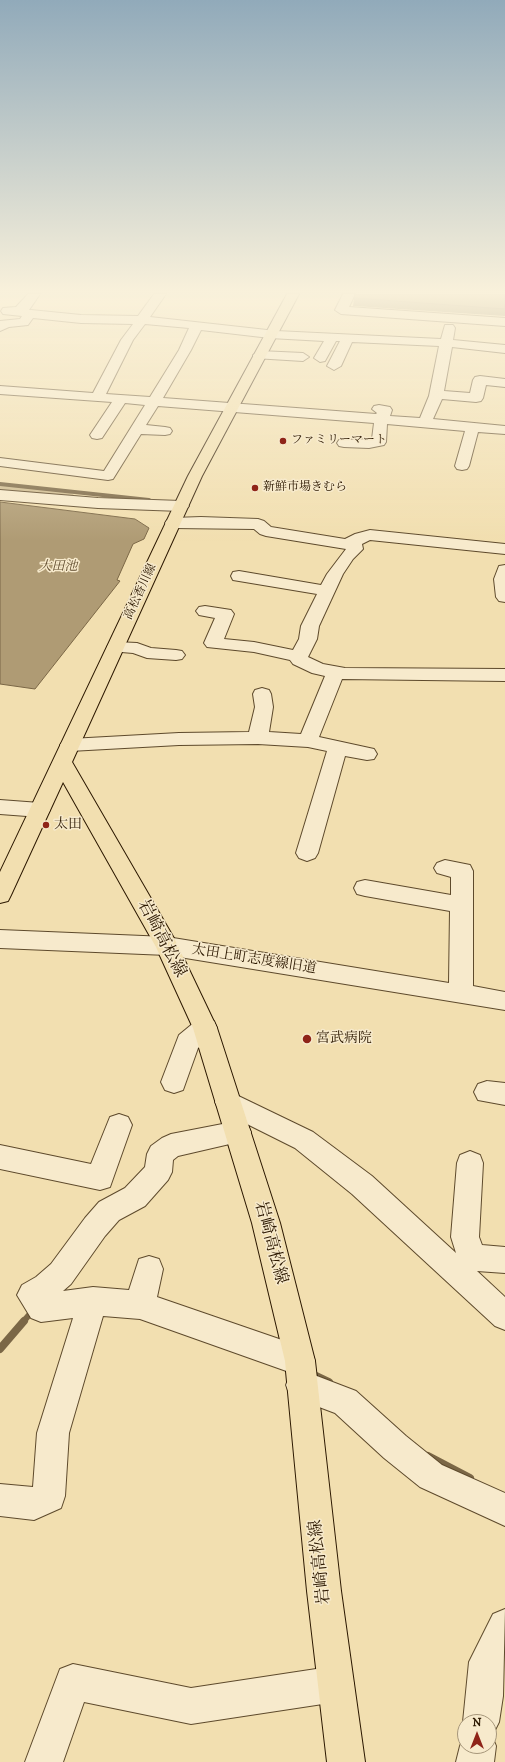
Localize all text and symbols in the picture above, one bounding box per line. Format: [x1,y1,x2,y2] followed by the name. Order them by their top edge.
[291,434,387,448] place label: ファミリーマート
[278,436,288,446] marker: ファミリーマート
[263,481,347,495] place label: 新鮮市場きむら
[250,483,260,493] marker: 新鮮市場きむら
[39,559,77,575] water label: 大田池
[122,562,160,622] street label: 高松香川線
[54,817,82,833] place label: 太田
[41,820,51,830] marker: 太田
[132,897,190,981] street label: 岩崎高松線
[190,942,318,978] street label: 太田上町志度線旧道
[316,1031,372,1047] place label: 宮武病院
[301,1033,313,1045] marker: 宮武病院
[249,1199,291,1287] street label: 岩崎高松線
[306,1519,336,1605] street label: 岩崎高松線
[457,1714,497,1754] north arrow
[472,1716,482,1730] text: N

